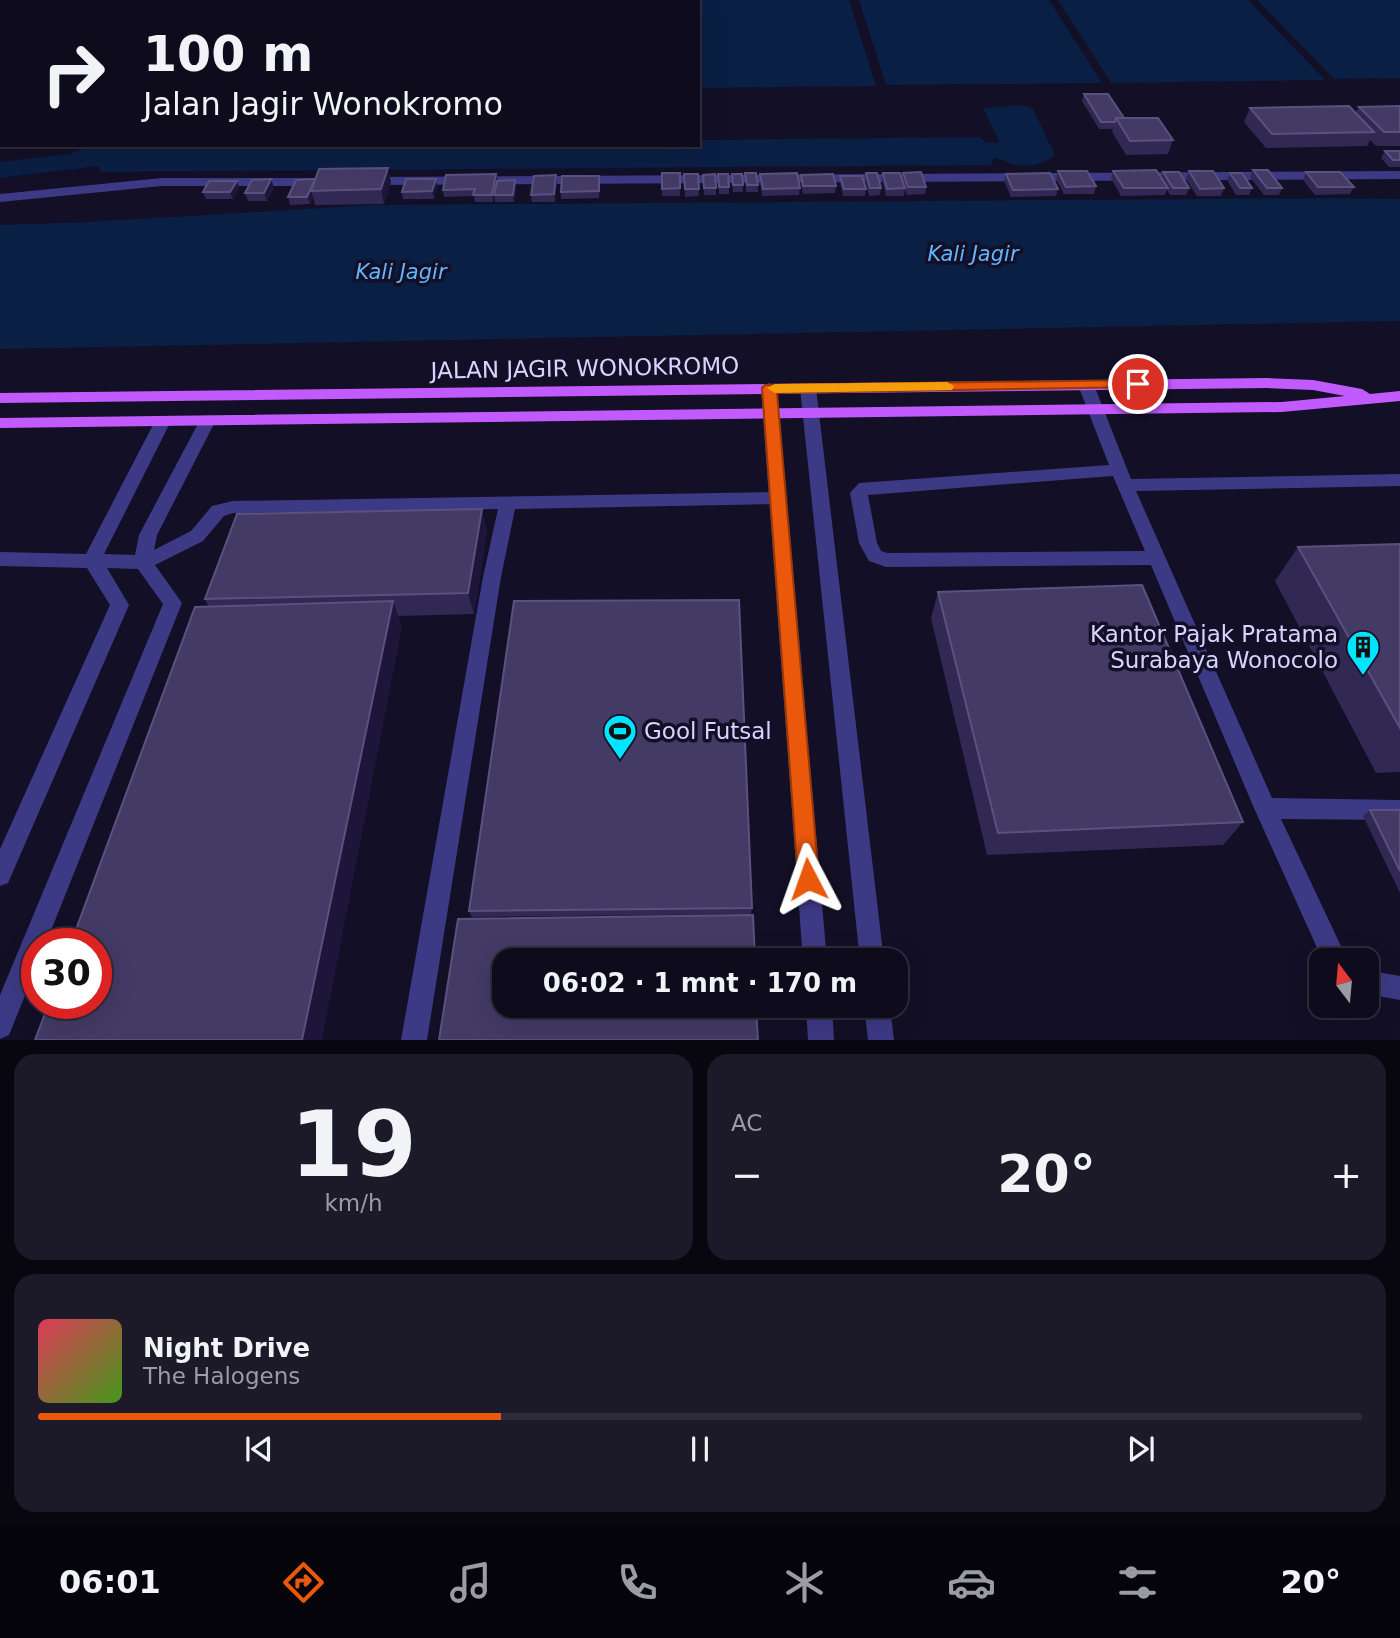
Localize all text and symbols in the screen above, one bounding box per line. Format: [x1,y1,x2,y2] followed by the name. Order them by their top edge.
[143,26,313,83] text: 100 m
[28,28,119,119] icon: right
[143,85,503,123] text: Jalan Jagir Wonokromo
[927,242,1020,266] water label: Kali Jagir
[355,260,448,284] water label: Kali Jagir
[429,352,740,384] street label: JALAN JAGIR WONOKROMO
[1108,354,1168,414] pin
[1119,365,1157,403] icon: arrive
[1090,621,1338,673] place label: Kantor Pajak Pratama Surabaya Wonocolo
[1344,628,1382,677] building icon: Kantor Pajak Pratama Surabaya Wonocolo
[601,712,639,761] sports icon: Gool Futsal
[644,718,772,744] place label: Gool Futsal
[771,842,845,916] position arrow
[21,928,112,1019] speed limit sign: 30
[1309,948,1379,1018] north arrow
[1309,948,1379,1018] map controls
[543,968,857,998] text: 06:02 · 1 mnt · 170 m
[290,1092,417,1197] text: 19
[731,1110,762,1136] text: AC
[997,1144,1096,1204] text: 20°
[731,1153,763,1197] text: −
[1330,1153,1362,1197] text: +
[324,1190,383,1216] text: km/h
[143,1333,310,1363] text: Night Drive
[143,1363,300,1389] text: The Halogens
[240,1430,278,1468] icon: previous
[681,1430,719,1468] icon: pause
[1122,1430,1160,1468] icon: next
[279,1558,328,1607] icon: directions
[446,1558,495,1607] icon: music
[613,1558,662,1607] icon: phone
[780,1558,829,1607] icon: climate
[947,1558,996,1607] icon: car
[1113,1558,1162,1607] icon: filters
[59,1563,161,1601] text: 06:01
[1280,1563,1341,1601] text: 20°

